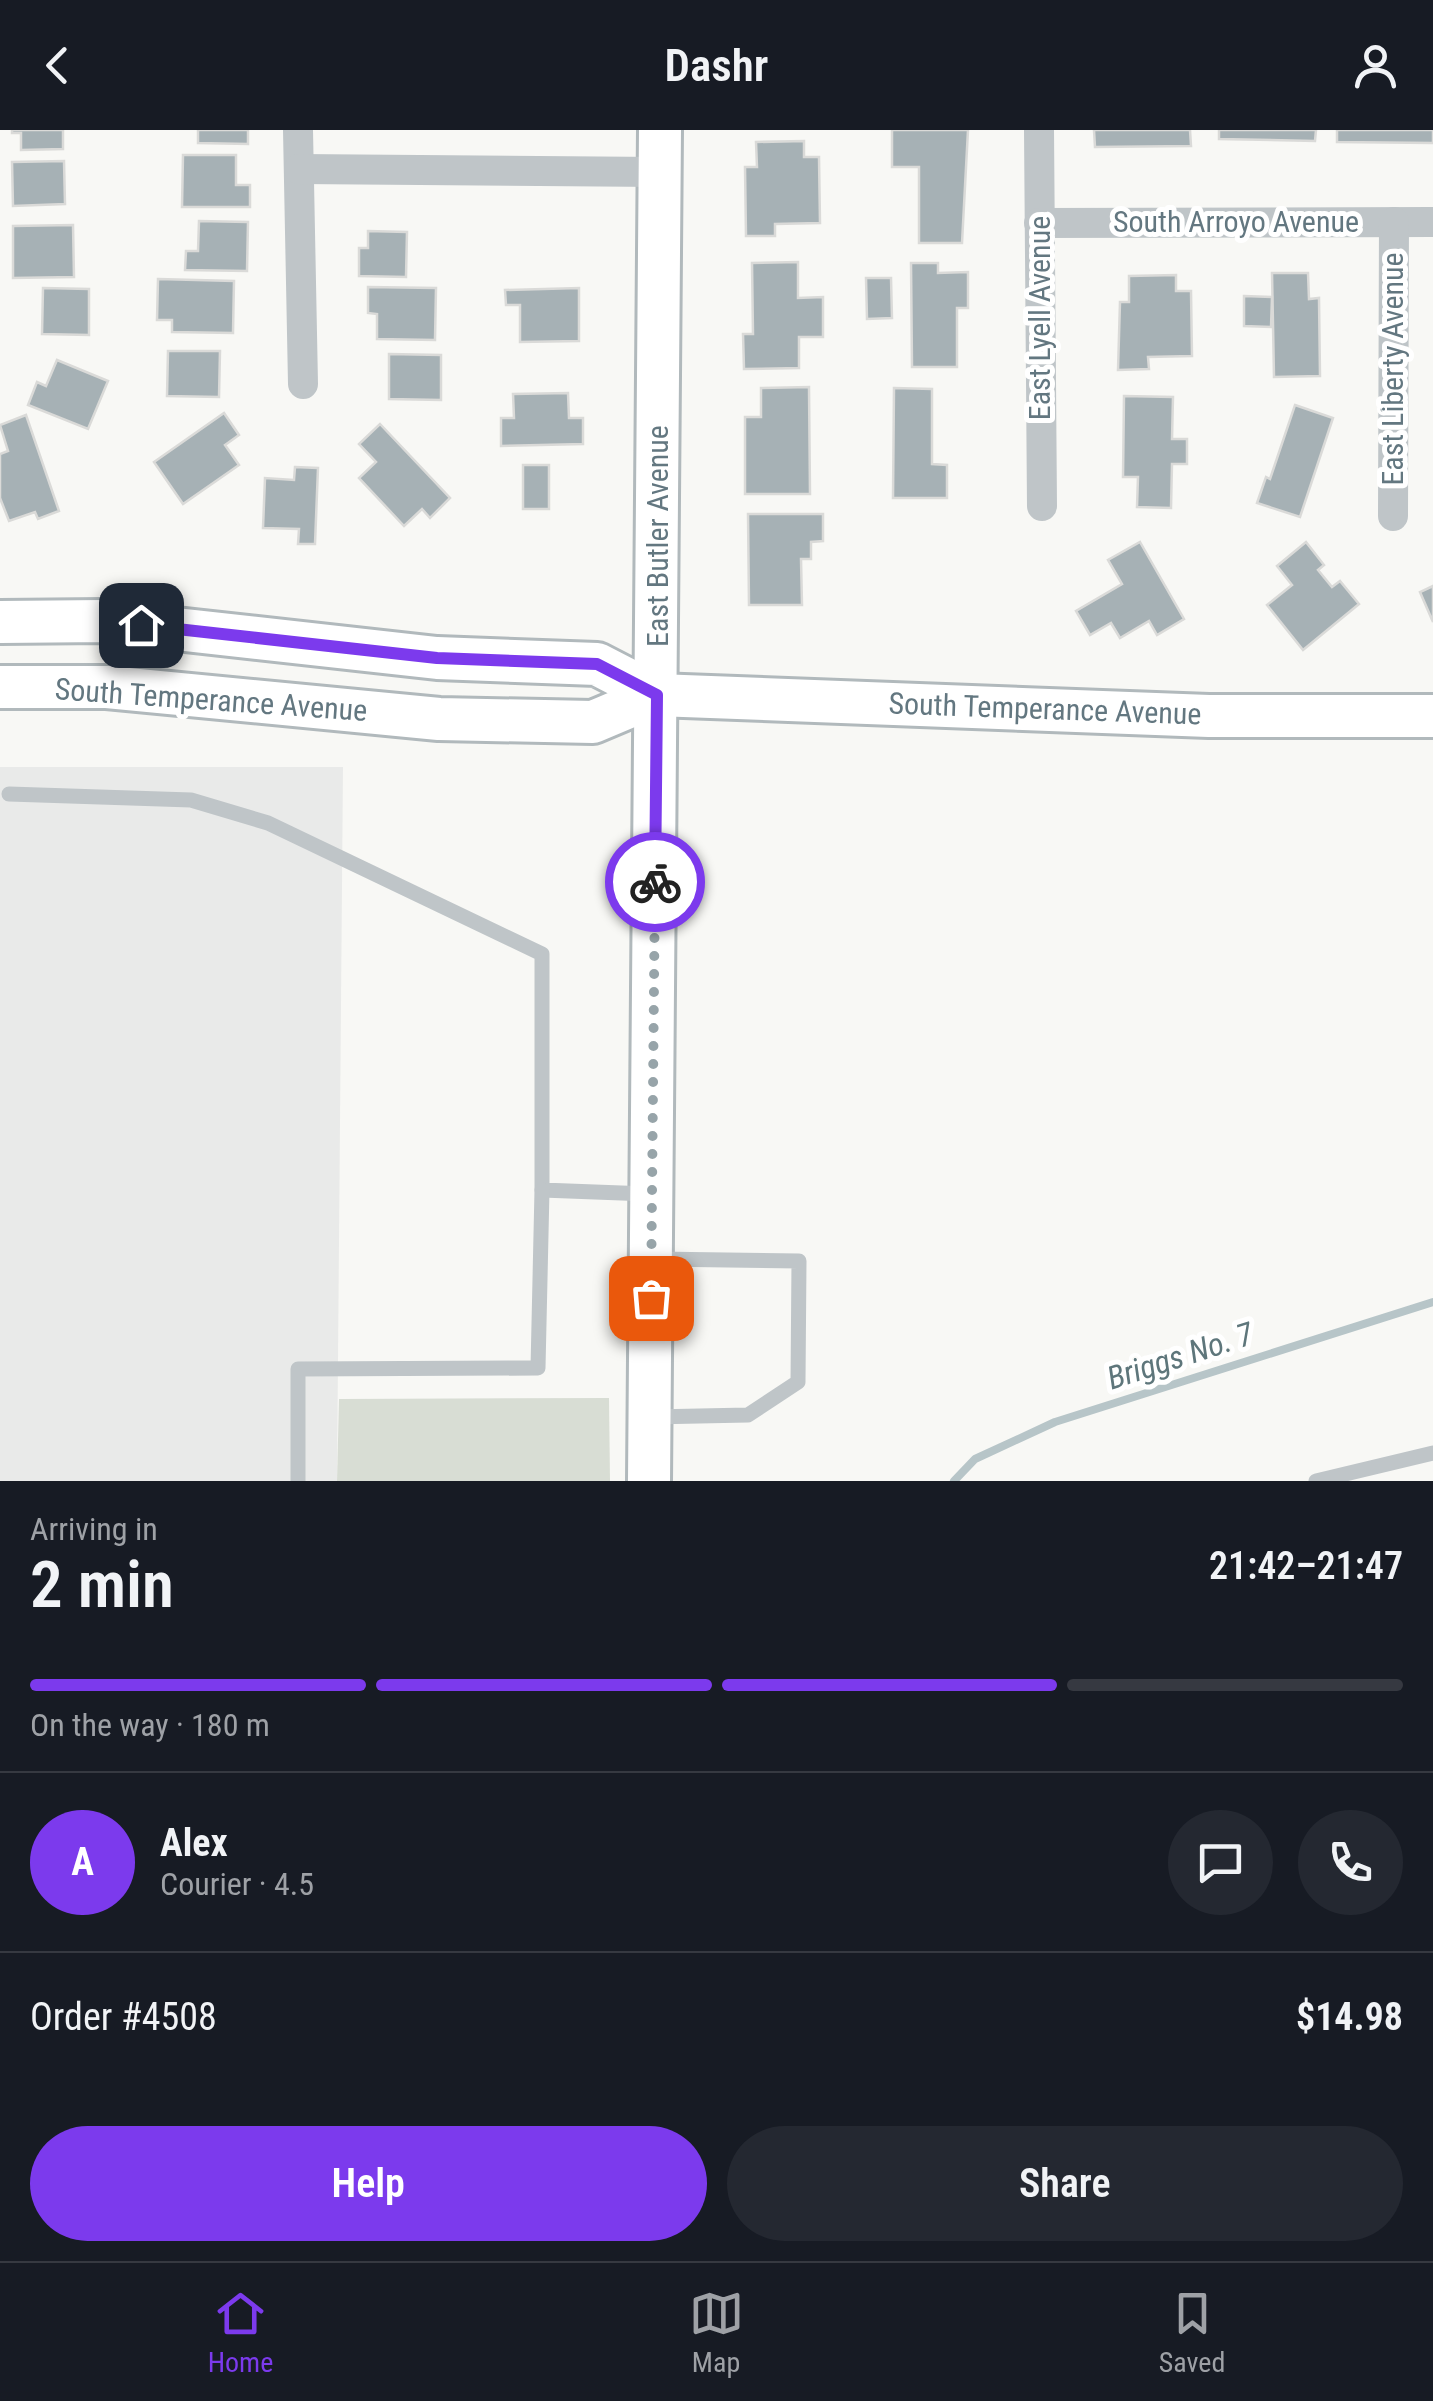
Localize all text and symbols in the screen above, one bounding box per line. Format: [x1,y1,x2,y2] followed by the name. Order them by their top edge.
[30,38,85,93] icon: back
[1348,38,1403,93] icon: person
[665,39,768,92] text: Dashr
[1113,204,1359,239] street label: South Arroyo Avenue
[1022,216,1057,420] street label: East Lyell Avenue
[1375,252,1410,486] street label: East Liberty Avenue
[640,425,675,647] street label: East Butler Avenue
[99,583,184,668] pin
[114,598,169,653] icon: home
[54,671,368,728] street label: South Temperance Avenue
[888,686,1202,731] street label: South Temperance Avenue
[605,832,705,932] courier
[628,855,683,910] icon: bike
[609,1256,694,1341] pin
[624,1271,679,1326] icon: bag
[1102,1314,1259,1397] water label: Briggs No. 7
[30,1510,158,1548] text: Arriving in
[1209,1544,1403,1588] text: 21:42–21:47
[30,1547,174,1623] text: 2 min
[30,1706,270,1744] text: On the way · 180 m
[1168,1810,1273,1915] button: chat
[1298,1810,1403,1915] button: phone
[160,1821,228,1865] text: Alex
[71,1840,94,1884] text: A
[160,1865,314,1903] text: Courier · 4.5
[30,1995,217,2039] text: Order #4508
[1296,1995,1403,2039] text: $14.98
[30,2126,707,2241] button: Help
[727,2126,1403,2241] button: Share
[208,2286,273,2379] tab: Home
[689,2286,744,2379] tab: Map
[1159,2286,1225,2379] tab: Saved

